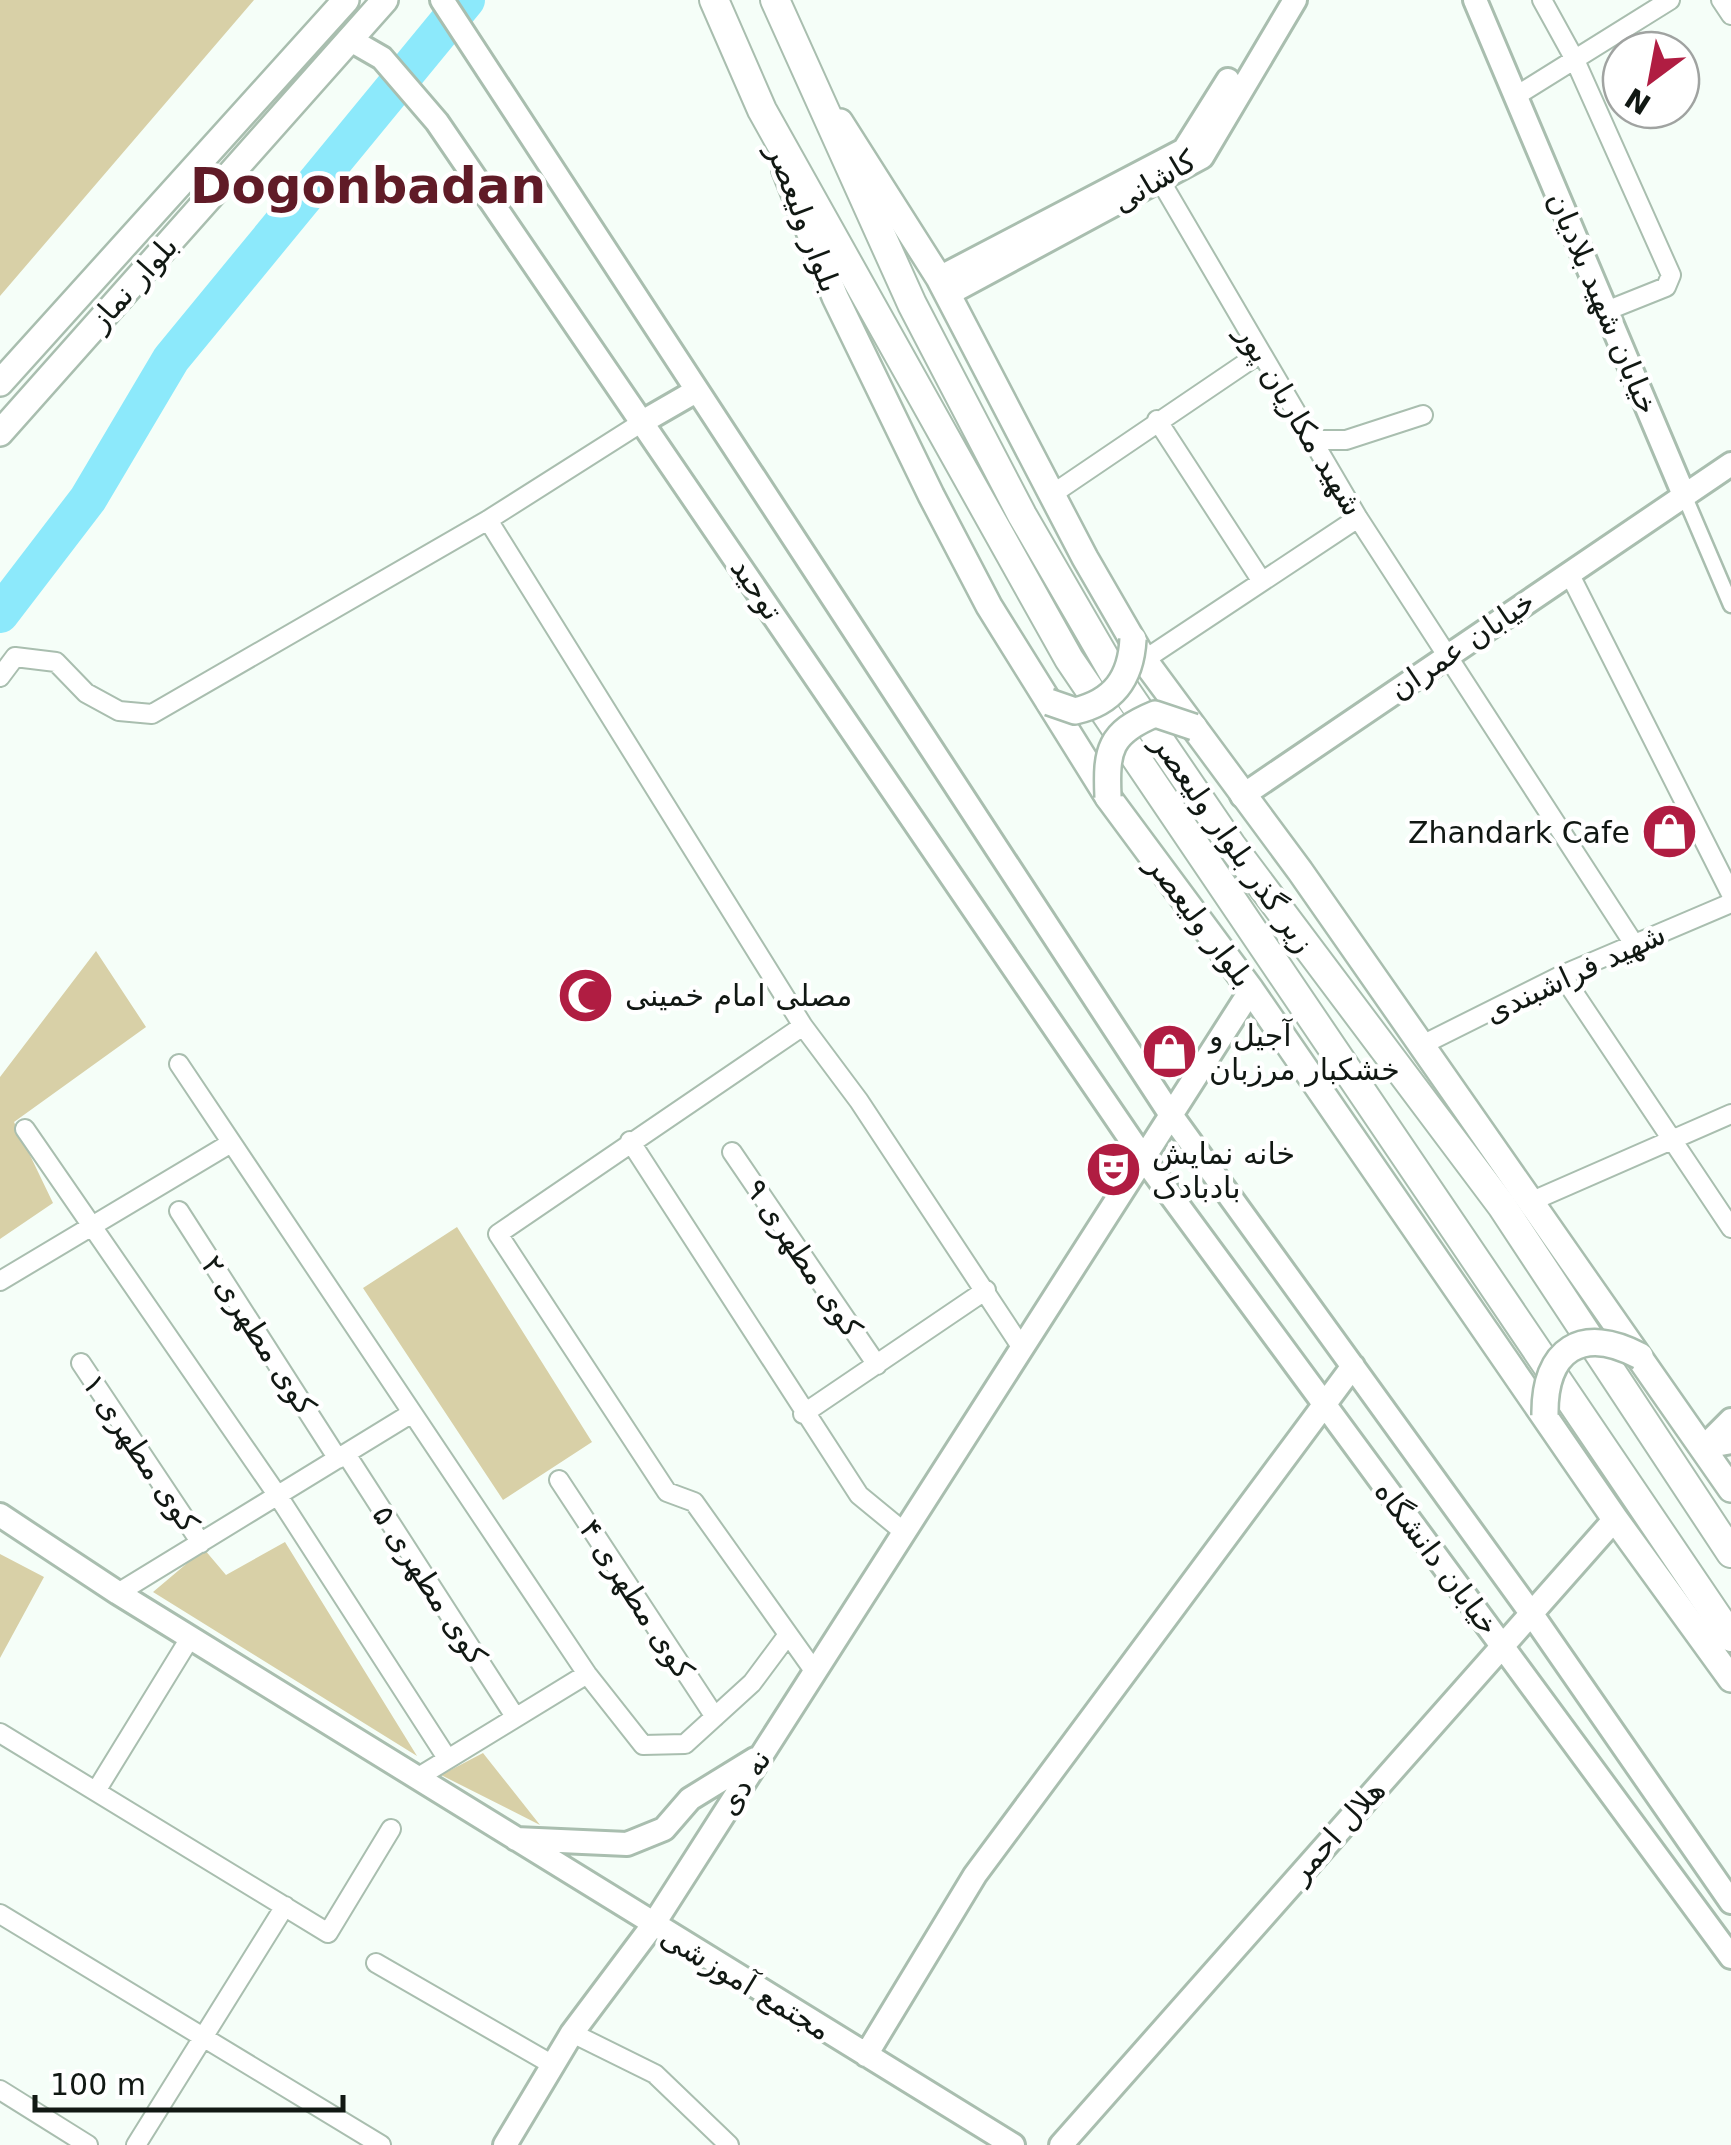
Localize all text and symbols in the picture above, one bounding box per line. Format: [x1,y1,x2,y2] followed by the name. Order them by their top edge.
[1601,30,1701,130] north arrow
[1619,81,1657,121] text: N
[758,137,848,297] street label: بلوار ولیعصر
[1106,142,1203,219] street label: کاشانی
[190,157,546,215] district label: Dogonbadan
[1539,187,1666,420] street label: خیابان شهید بلادیان
[80,228,185,339] street label: بلوار نماز
[1227,316,1371,523] street label: شهید مکاریان پور
[724,551,790,627] street label: توحید
[1383,584,1541,706] street label: خیابان عمران
[1144,727,1322,959] street label: زیر گذر بلوار ولیعصر
[1639,802,1699,862] shop icon: Zhandark Cafe
[1408,815,1630,850] place label: Zhandark Cafe
[1139,848,1261,994] street label: بلوار ولیعصر
[1479,916,1671,1031] street label: شهید فراشبندی
[556,965,616,1025] mosque icon: مصلی امام خمینی
[625,978,852,1013] place label: مصلی امام خمینی
[1207,1018,1400,1087] place label: آجیل و خشکبار مرزبان
[1140,1022,1200,1082] shop icon: آجیل و خشکبار مرزبان
[1152,1136,1295,1205] place label: خانه نمایش بادبادک
[1083,1140,1143,1200] theatre icon: خانه نمایش بادبادک
[737,1172,870,1345] street label: کوی مطهری ۹
[194,1249,324,1422] street label: کوی مطهری ۲
[74,1367,207,1540] street label: کوی مطهری ۱
[1368,1474,1506,1642] street label: خیابان دانشگاه
[365,1499,495,1672] street label: کوی مطهری ۵
[572,1513,702,1686] street label: کوی مطهری ۴
[710,1743,778,1821] street label: نه دی
[1281,1773,1392,1891] street label: هلال احمر
[654,1919,837,2048] street label: مجتمع آموزشی
[35,2050,342,2112] scale bar
[50,2067,146,2102] text: 100 m

